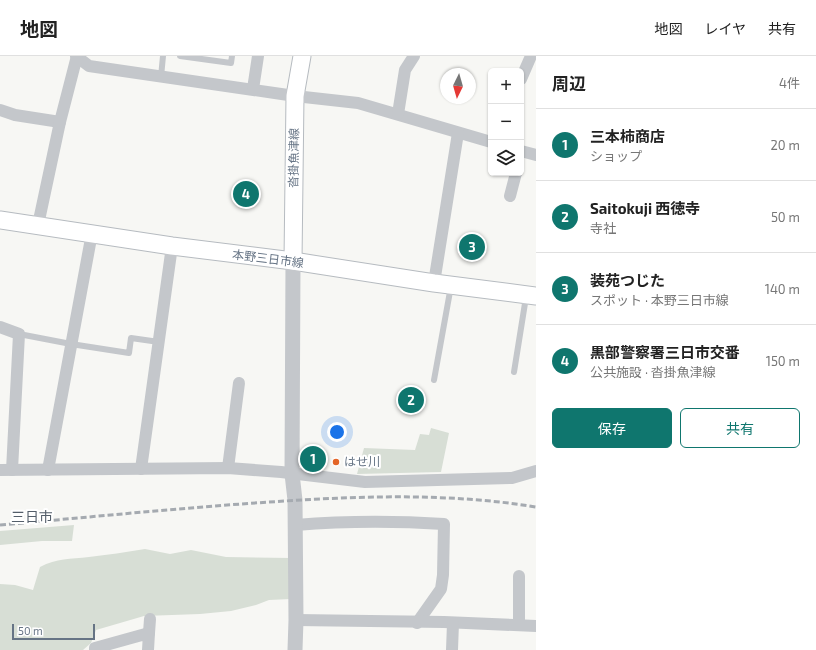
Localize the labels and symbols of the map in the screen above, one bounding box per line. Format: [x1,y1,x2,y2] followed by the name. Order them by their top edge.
[440,68,476,104] north arrow
[285,128,301,188] street label: 沓掛魚津線
[233,179,259,209] pin: 4
[459,232,485,262] pin: 3
[232,247,305,269] street label: 本野三日市線
[398,385,424,415] pin: 2
[327,422,347,442] your location
[300,444,326,474] pin: 1
[344,454,380,468] place label: はせ川
[331,457,341,467] marker: はせ川
[11,508,53,525] district label: 三日市
[12,622,95,641] scale bar

